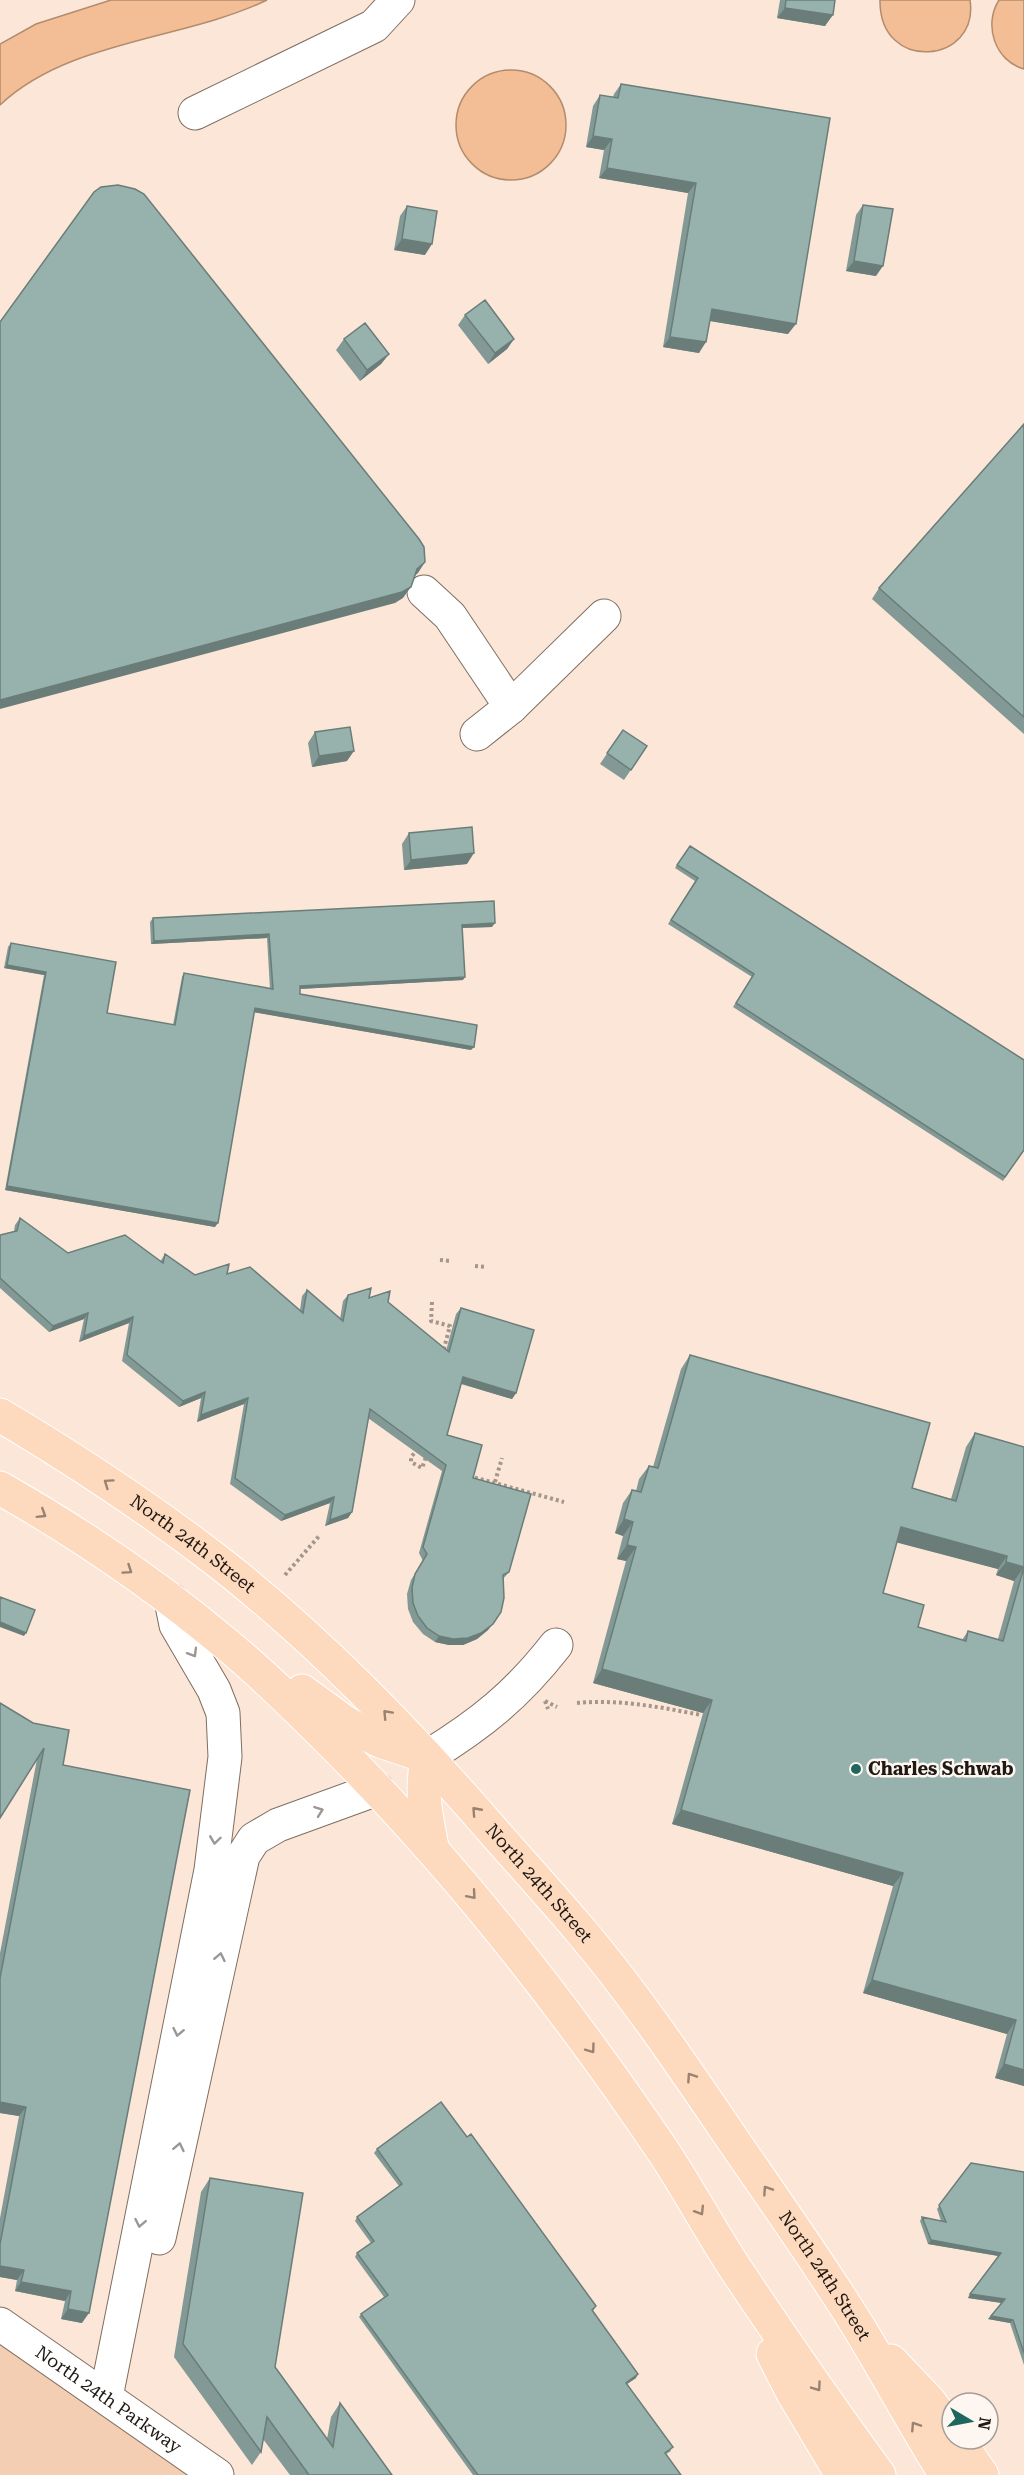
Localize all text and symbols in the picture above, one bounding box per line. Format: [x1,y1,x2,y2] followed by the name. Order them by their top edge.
[103,1479,114,1490] one-way arrow
[126,1490,260,1597] street label: North 24th Street
[35,1507,46,1518] one-way arrow
[121,1563,132,1574] one-way arrow
[186,1647,197,1657] one-way arrow
[383,1711,394,1722] one-way arrow
[868,1758,1013,1779] place label: Charles Schwab
[849,1762,863,1776] marker: Charles Schwab
[313,1805,324,1818] one-way arrow
[472,1807,483,1818] one-way arrow
[482,1819,597,1947] street label: North 24th Street
[210,1836,222,1845] one-way arrow
[465,1888,476,1899] one-way arrow
[212,1952,225,1962] one-way arrow
[172,2026,185,2036] one-way arrow
[584,2042,595,2053] one-way arrow
[686,2073,698,2083] one-way arrow
[172,2143,185,2153] one-way arrow
[763,2186,774,2197] one-way arrow
[692,2205,704,2215] one-way arrow
[775,2207,875,2344] street label: North 24th Street
[134,2218,147,2228] one-way arrow
[32,2341,186,2457] street label: North 24th Parkway
[810,2380,821,2391] one-way arrow
[940,2391,1000,2451] north arrow
[974,2416,995,2431] text: N
[910,2422,922,2432] one-way arrow

